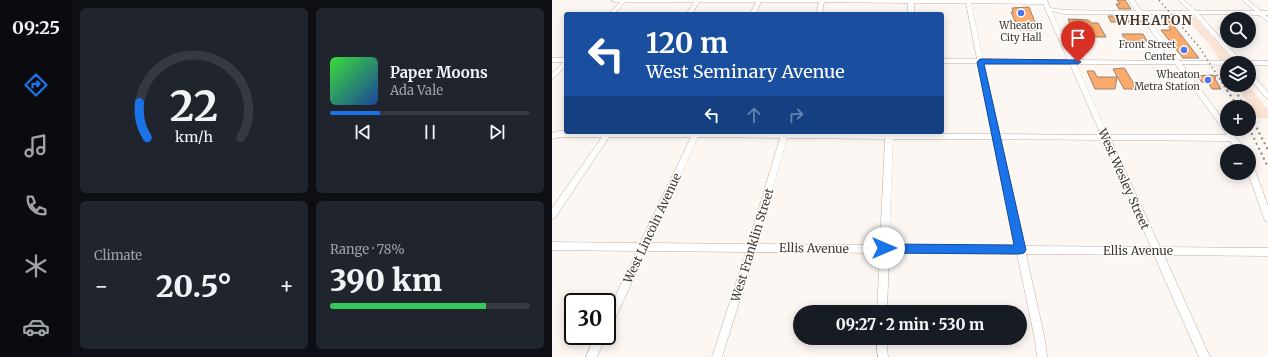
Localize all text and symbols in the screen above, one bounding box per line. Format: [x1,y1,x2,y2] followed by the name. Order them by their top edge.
[1016,8,1026,18] marker: Wheaton City Hall
[1114,12,1193,29] district label: WHEATON
[1220,12,1256,180] map controls
[1220,12,1256,48] button: search
[12,16,60,39] text: 09:25
[998,19,1043,44] place label: Wheaton City Hall
[1061,21,1095,62] pin
[646,25,728,61] text: 120 m
[1067,27,1089,49] icon: arrive
[580,28,632,80] icon: left
[1119,38,1176,63] place label: Front Street Center
[1179,45,1189,55] marker: Front Street Center
[1220,56,1256,92] button: layers
[646,60,845,83] text: West Seminary Avenue
[390,63,488,82] text: Paper Moons
[1134,68,1200,93] place label: Wheaton Metra Station
[22,71,50,99] icon: directions
[1203,75,1213,85] marker: Wheaton Metra Station
[170,80,218,132] text: 22
[390,82,443,99] text: Ada Vale
[1220,100,1256,136] button: +
[701,104,723,126] icon: left
[743,104,765,126] icon: ahead
[785,104,807,126] icon: right
[352,121,374,143] icon: previous
[419,121,441,143] icon: pause
[486,121,508,143] icon: next
[1095,125,1153,232] street label: West Wesley Street
[175,128,213,146] text: km/h
[22,132,50,160] icon: music
[1220,144,1256,180] button: −
[619,171,684,286] street label: West Lincoln Avenue
[727,186,777,305] street label: West Franklin Street
[22,192,50,220] icon: phone
[863,227,905,269] position arrow
[779,240,849,256] street label: Ellis Avenue
[330,241,405,258] text: Range · 78%
[1103,243,1173,258] street label: Ellis Avenue
[94,247,142,264] text: Climate
[22,252,50,280] icon: climate
[330,261,442,299] text: 390 km
[156,267,232,305] text: 20.5°
[94,272,109,300] text: −
[279,272,294,300] text: +
[564,293,616,345] speed limit sign: 30
[22,313,50,341] icon: car
[836,315,984,334] text: 09:27 · 2 min · 530 m

